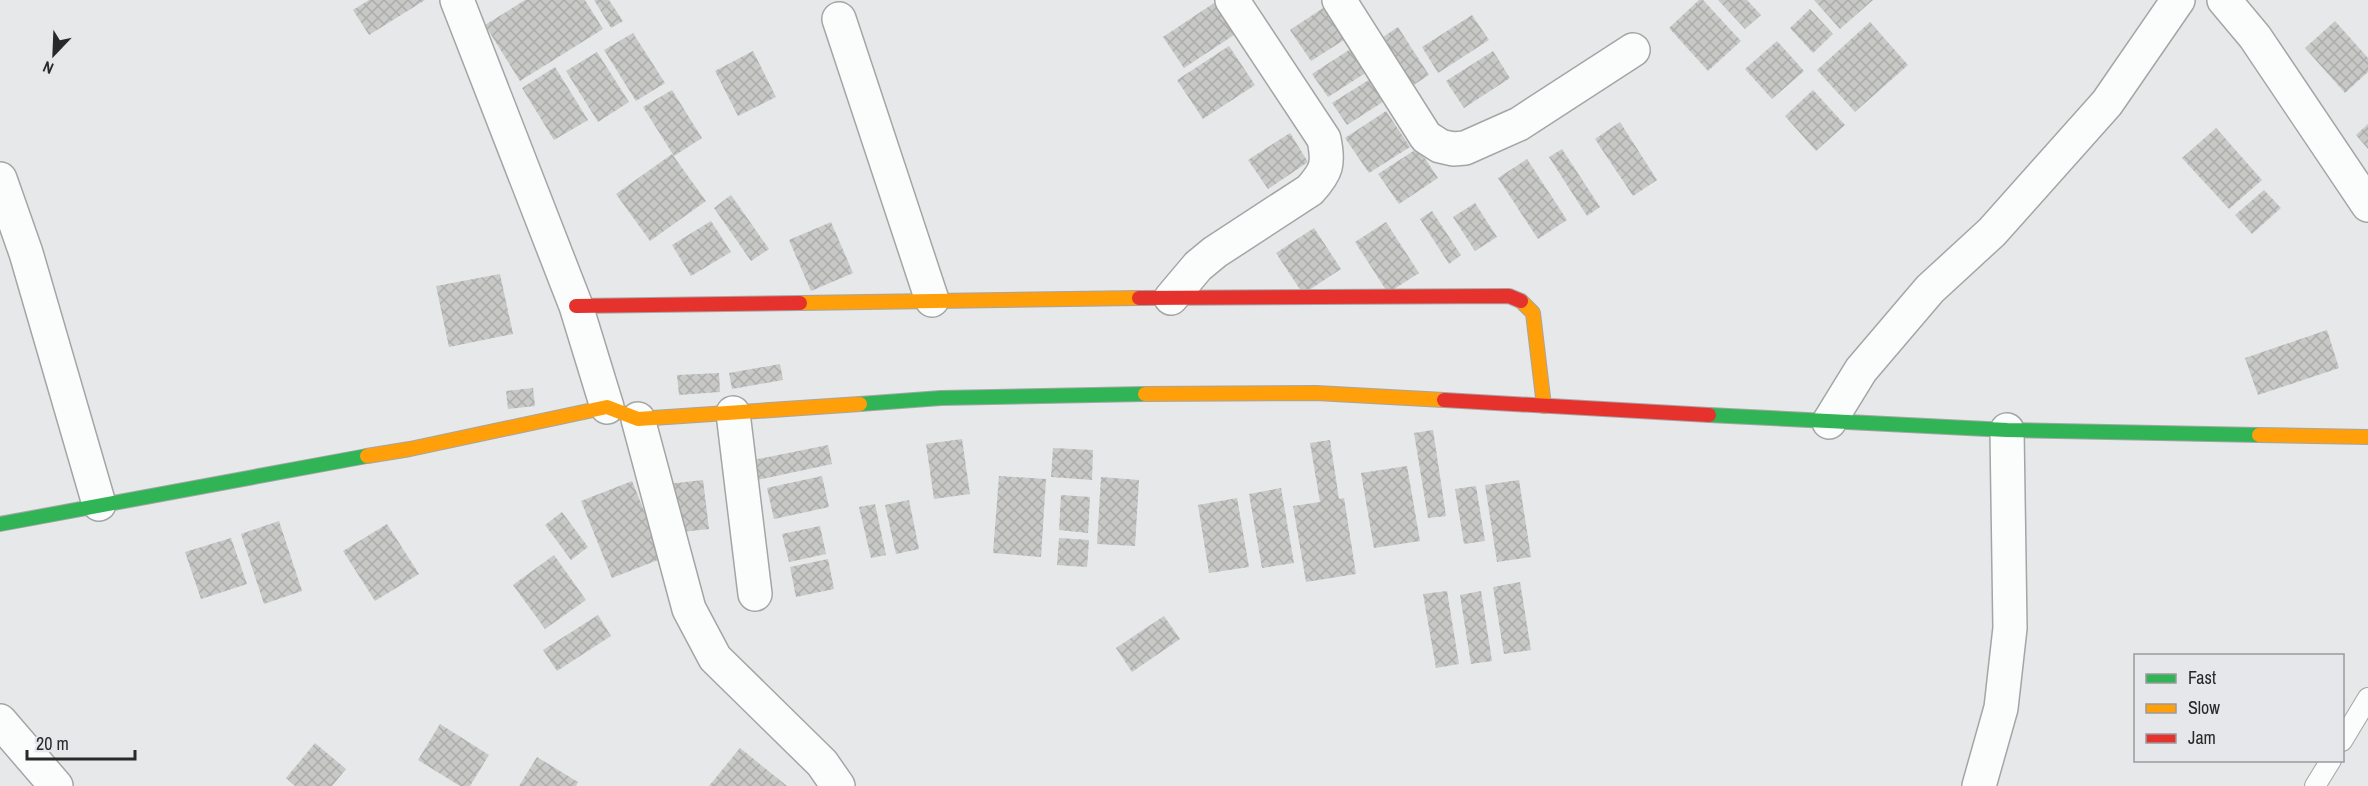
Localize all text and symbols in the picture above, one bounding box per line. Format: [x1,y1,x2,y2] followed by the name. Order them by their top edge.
[24,24,84,84] north arrow
[39,56,57,80] text: N
[2134,654,2344,762] legend
[2188,665,2216,690] text: Fast
[2188,695,2220,720] text: Slow
[27,723,135,761] scale bar
[2188,725,2216,750] text: Jam
[36,731,69,756] text: 20 m

